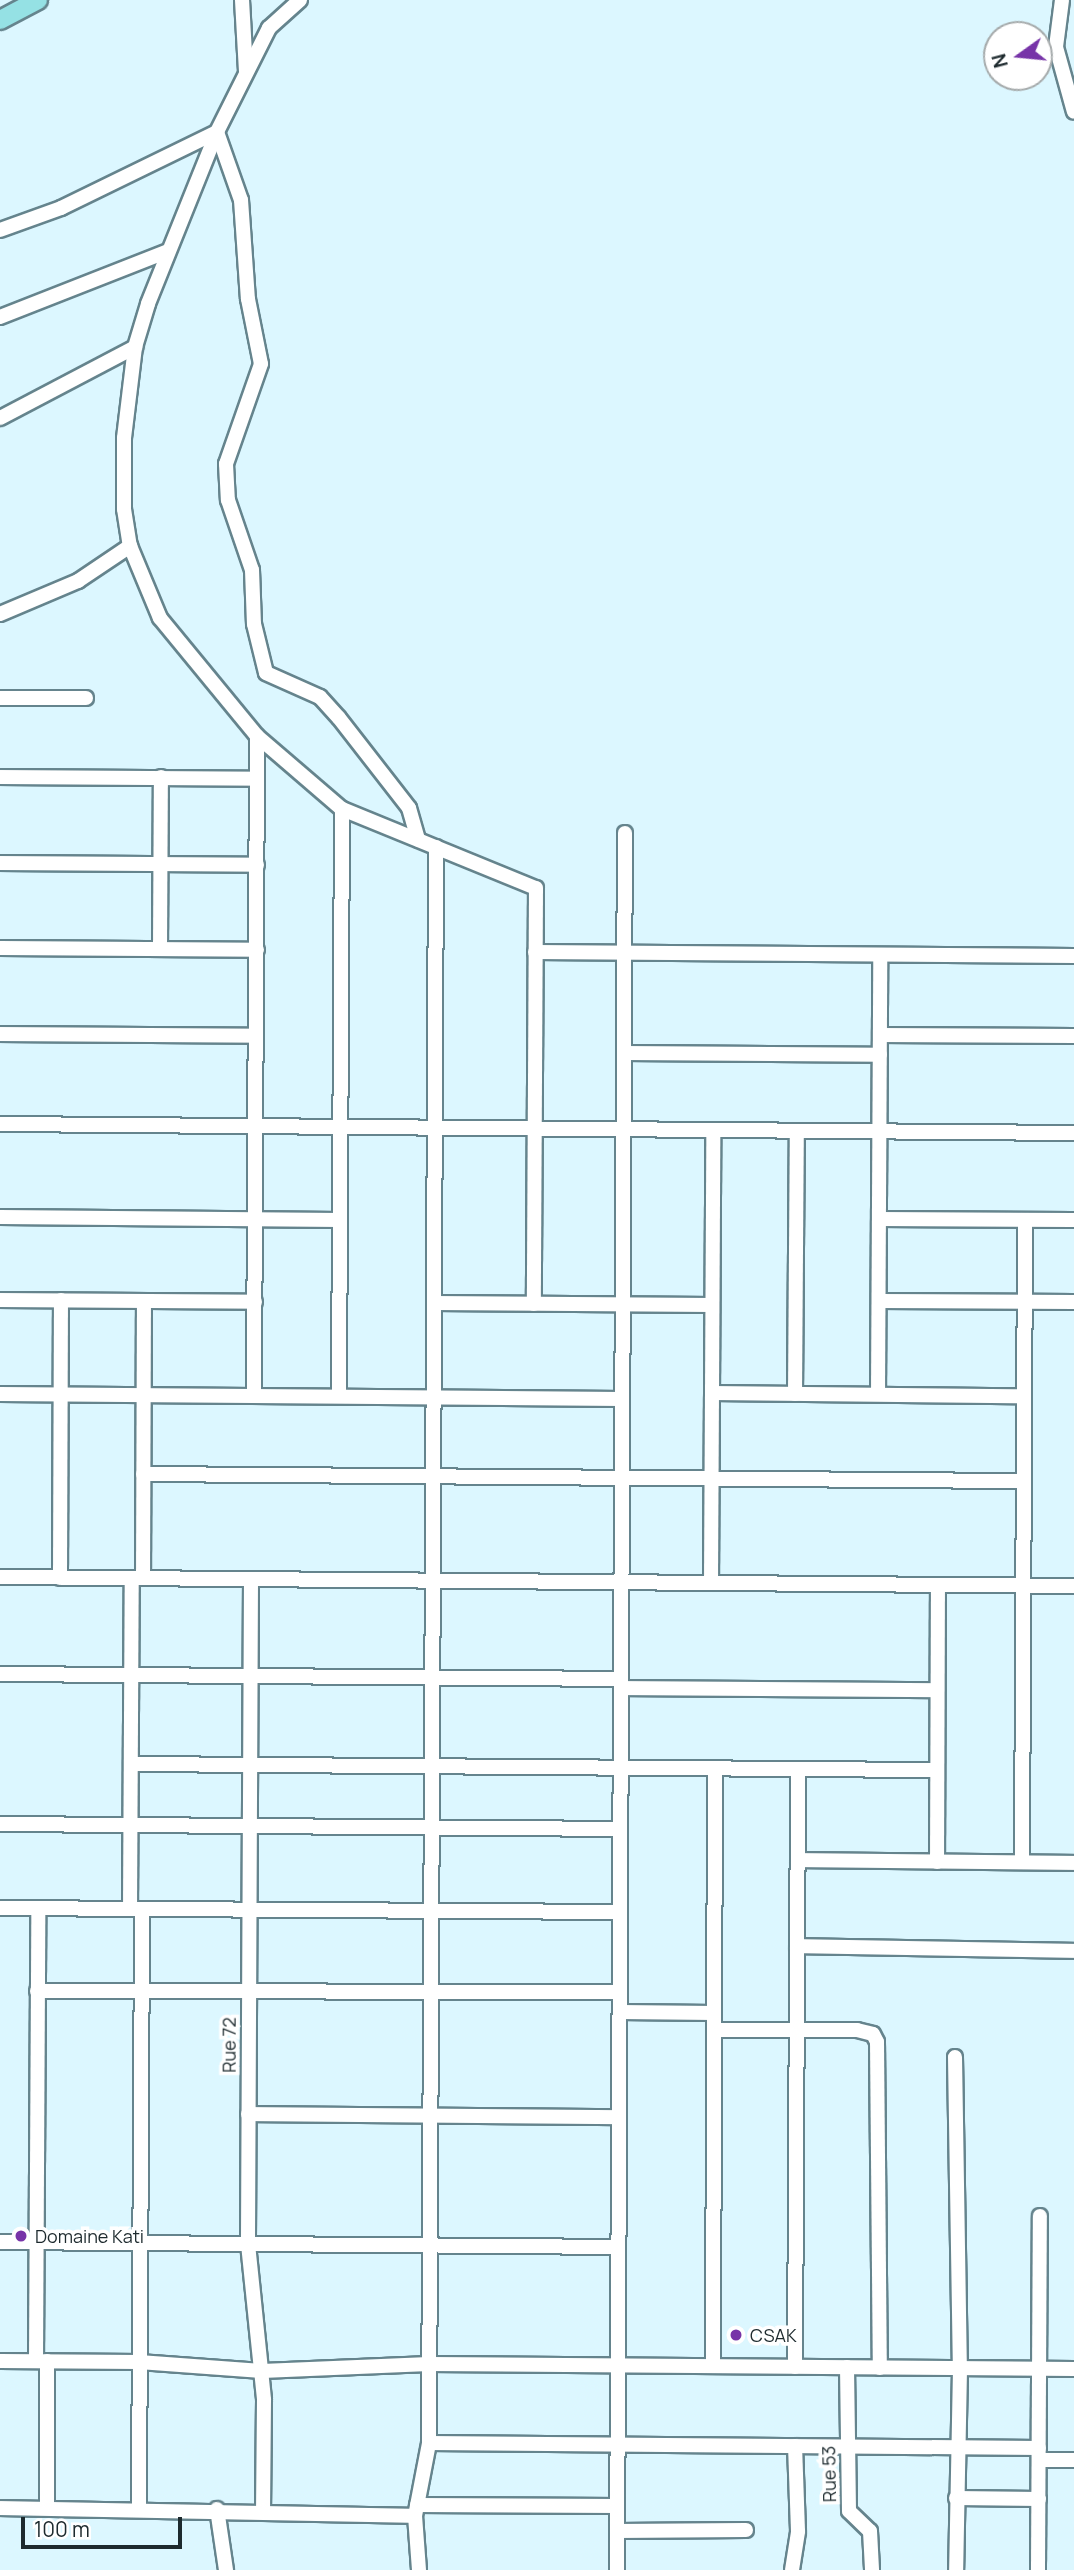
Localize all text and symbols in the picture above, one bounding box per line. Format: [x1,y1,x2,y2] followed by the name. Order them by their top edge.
[983,21,1053,91] north arrow
[985,51,1014,71] text: N
[218,2017,240,2073] street label: Rue 72
[35,2225,144,2247] place label: Domaine Kati
[13,2228,29,2244] marker: Domaine Kati
[750,2324,797,2346] place label: CSAK
[728,2327,744,2343] marker: CSAK
[818,2446,840,2502] street label: Rue 53
[24,2504,186,2548] scale bar
[34,2515,90,2543] text: 100 m

